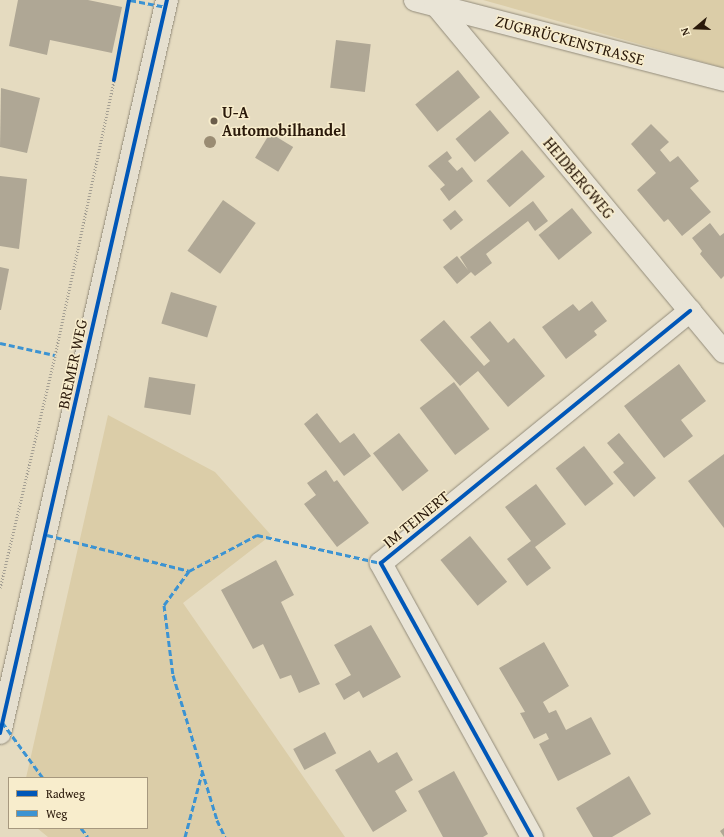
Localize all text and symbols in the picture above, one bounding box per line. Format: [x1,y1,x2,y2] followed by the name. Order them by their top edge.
[676,8,716,48] north arrow
[493,11,647,69] street label: ZUGBRÜCKENSTRASSE
[676,26,693,38] text: N
[222,102,346,140] place label: U-A Automobilhandel
[209,116,219,126] marker: U-A Automobilhandel
[539,133,619,223] street label: HEIDBERGWEG
[53,317,91,411] street label: BREMER WEG
[379,486,453,552] street label: IM TEINERT
[8,777,148,829] legend
[46,785,85,802] text: Radweg
[46,805,67,822] text: Weg

